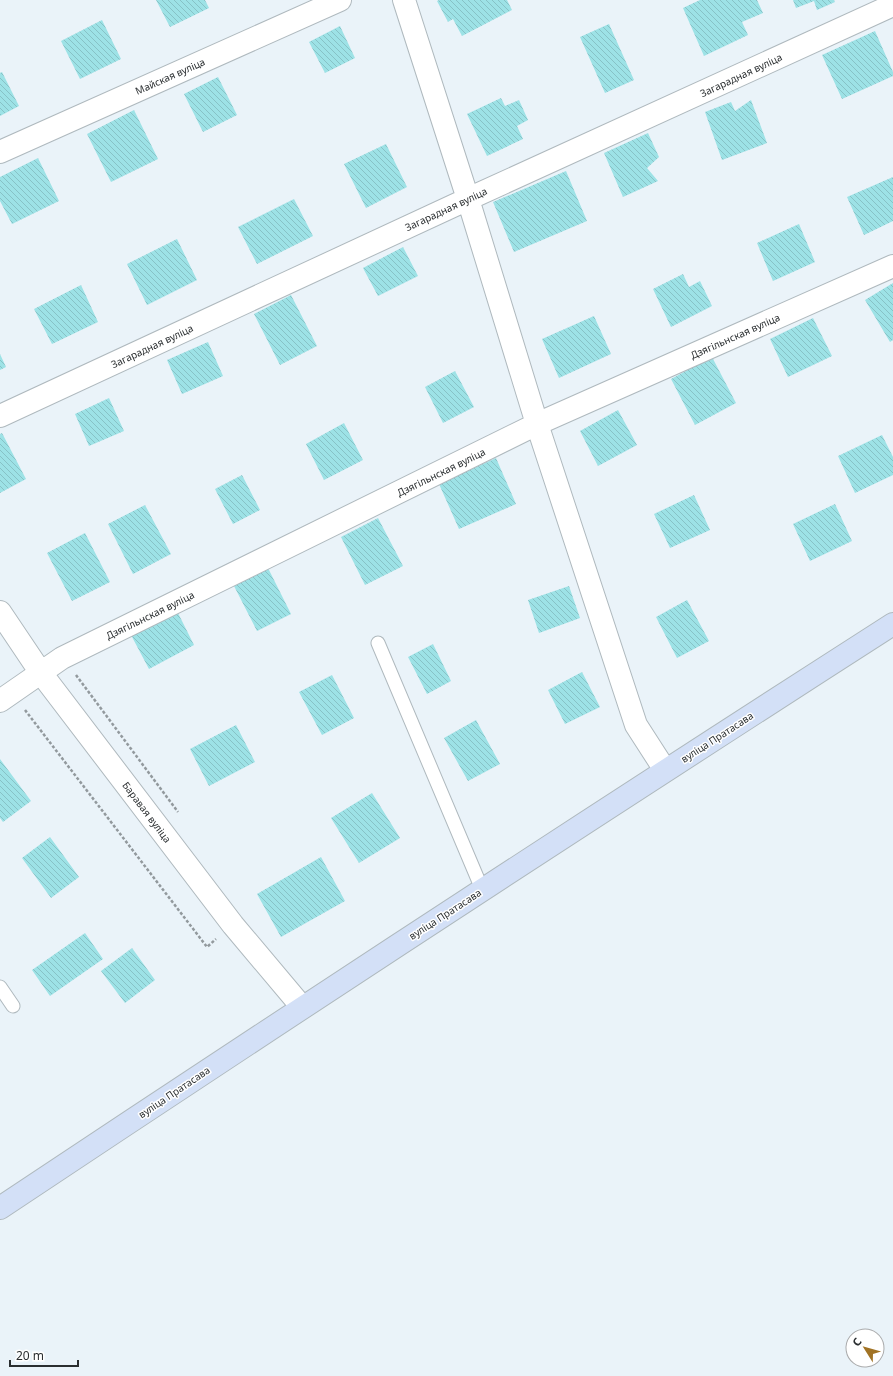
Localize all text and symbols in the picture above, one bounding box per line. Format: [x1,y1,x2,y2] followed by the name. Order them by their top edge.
[698,50,784,100] street label: Загарадная вуліца
[133,54,207,98] street label: Майская вуліца
[403,184,489,234] street label: Загарадная вуліца
[688,310,782,362] street label: Дзягільнская вуліца
[109,321,195,371] street label: Загарадная вуліца
[395,445,487,499] street label: Дзягільнская вуліца
[104,588,196,642] street label: Дзягільнская вуліца
[678,708,756,766] street label: вуліца Пратасава
[119,779,175,845] street label: Баравая вуліца
[406,885,484,943] street label: вуліца Пратасава
[135,1063,213,1121] street label: вуліца Пратасава
[845,1328,885,1368] north arrow
[848,1334,865,1349] text: С
[10,1342,78,1368] scale bar
[16,1347,44,1364] text: 20 m

